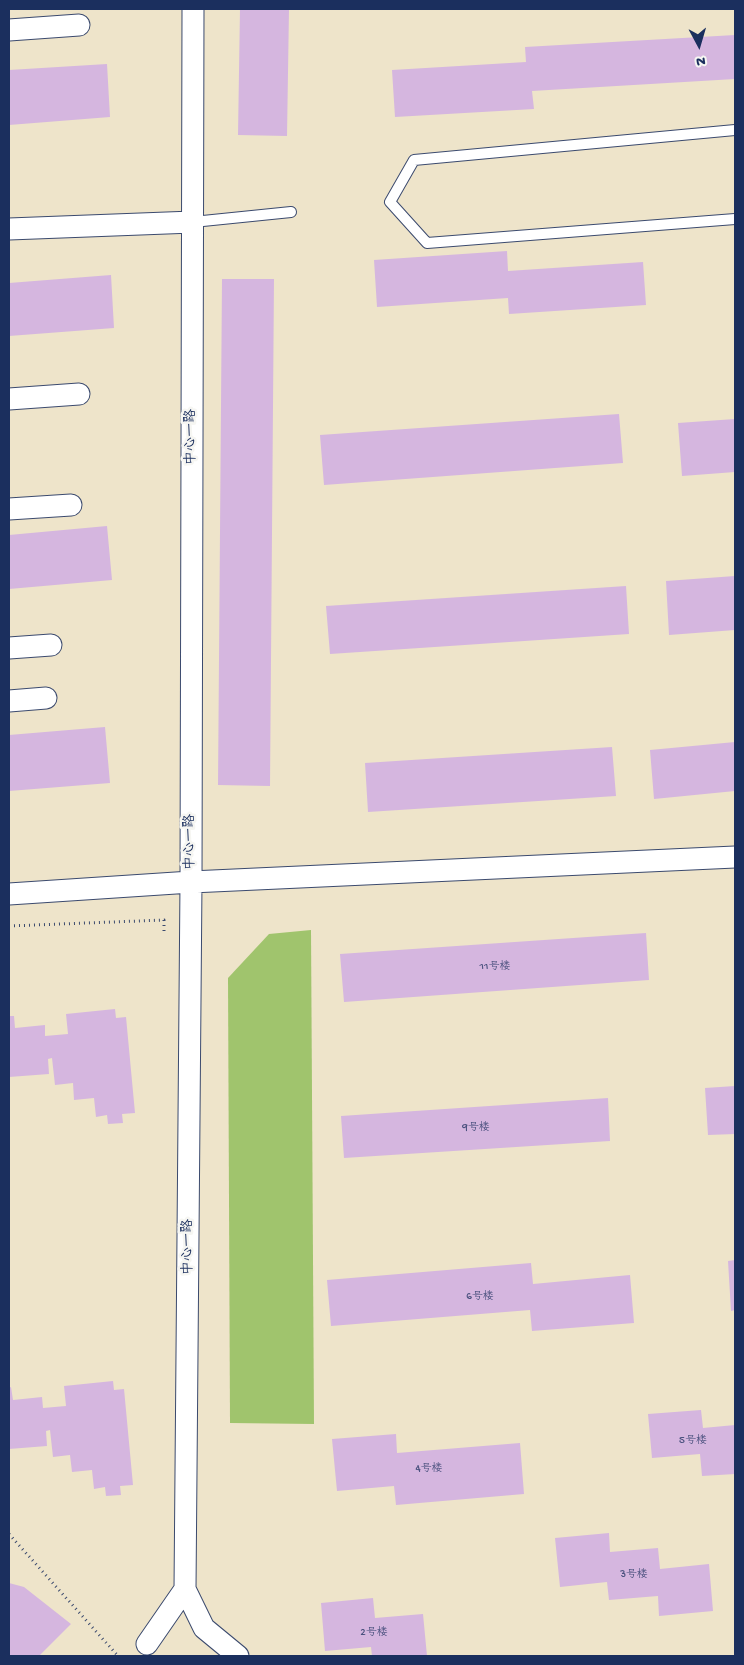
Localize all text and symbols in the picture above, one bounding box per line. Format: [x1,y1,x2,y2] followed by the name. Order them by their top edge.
[674,20,724,70] north arrow
[695,51,706,69] text: N
[184,409,200,465] street label: 中心一路
[183,814,199,870] street label: 中心一路
[480,960,510,974] house number: 11号楼
[462,1121,490,1135] house number: 9号楼
[181,1219,197,1275] street label: 中心一路
[466,1290,494,1304] house number: 6号楼
[679,1434,707,1448] house number: 5号楼
[415,1462,443,1476] house number: 4号楼
[620,1568,648,1582] house number: 3号楼
[360,1626,388,1640] house number: 2号楼

